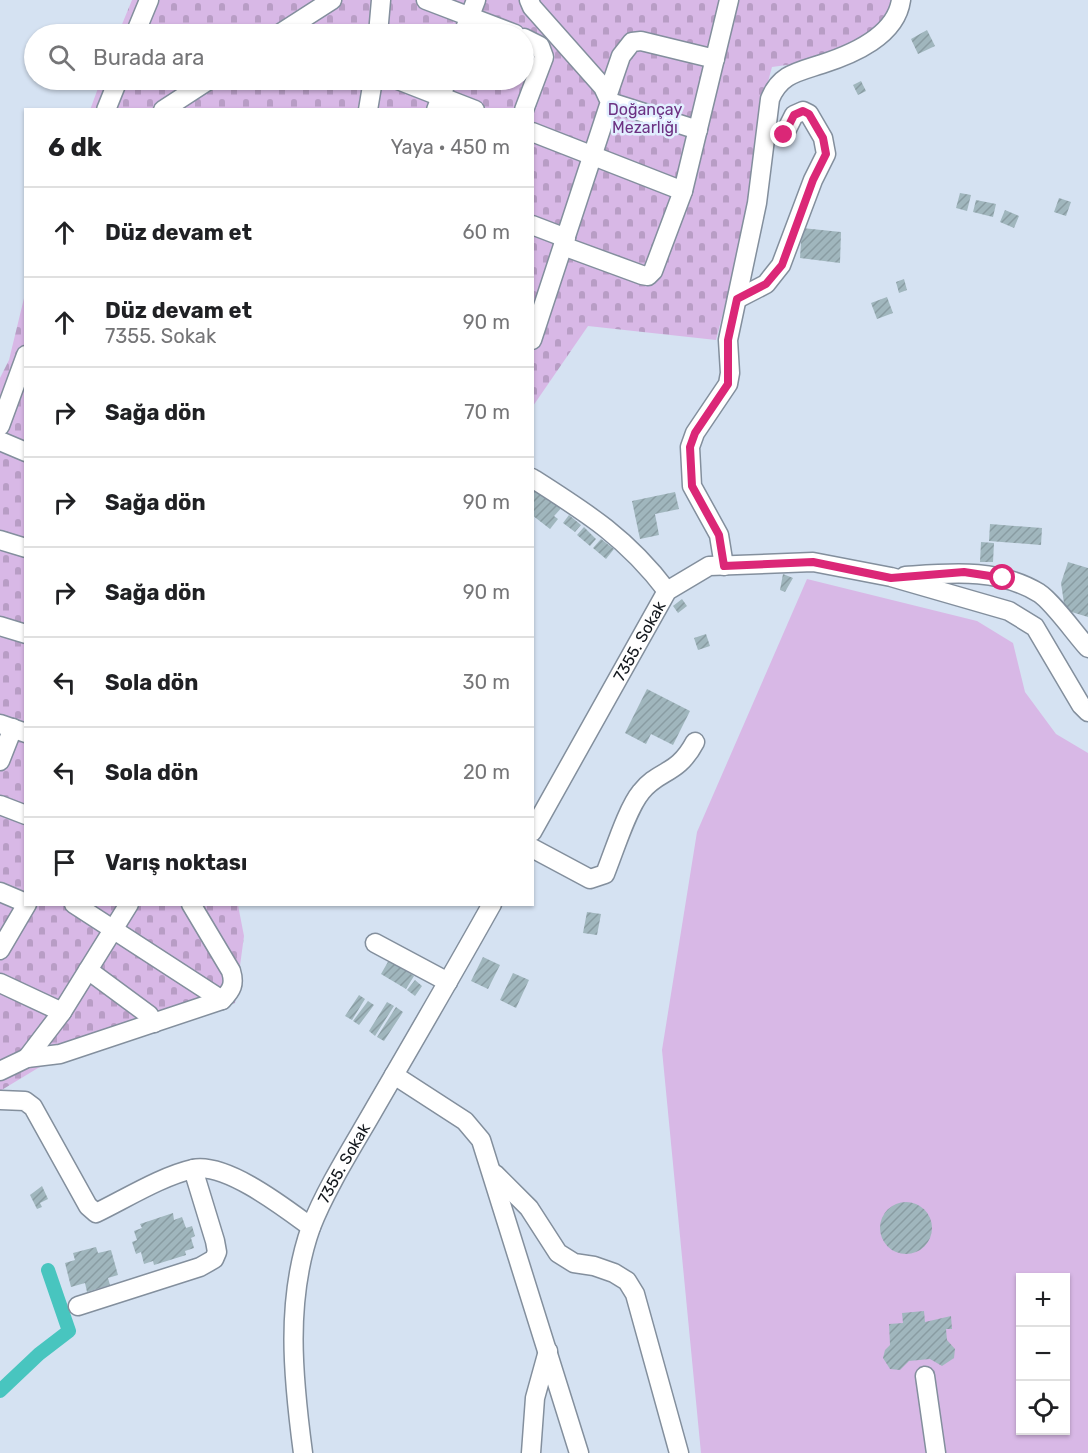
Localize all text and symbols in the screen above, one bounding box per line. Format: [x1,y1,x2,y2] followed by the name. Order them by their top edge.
[24,24,534,90] search box
[45,41,78,74] icon: search
[93,44,204,71] text: Burada ara
[608,100,682,137] park label: Doğançay Mezarlığı
[770,121,796,147] route end
[48,132,102,163] text: 6 dk
[390,135,510,159] text: Yaya · 450 m
[48,216,81,249] icon: ahead
[105,219,252,246] text: Düz devam et
[463,220,510,244] text: 60 m
[105,297,252,324] text: Düz devam et
[48,306,81,339] icon: ahead
[463,310,510,334] text: 90 m
[105,324,216,348] text: 7355. Sokak
[48,396,81,429] icon: right
[105,399,206,426] text: Sağa dön
[464,400,510,424] text: 70 m
[48,486,81,519] icon: right
[105,489,206,516] text: Sağa dön
[463,490,510,514] text: 90 m
[989,564,1015,590] route start
[48,576,81,609] icon: right
[105,579,206,606] text: Sağa dön
[463,580,510,604] text: 90 m
[609,597,669,684] street label: 7355. Sokak
[48,666,81,699] icon: left
[105,669,198,696] text: Sola dön
[463,670,510,694] text: 30 m
[48,756,81,789] icon: left
[105,759,198,786] text: Sola dön
[463,760,510,784] text: 20 m
[48,846,81,879] icon: arrive
[105,849,247,876] text: Varış noktası
[313,1119,374,1206] street label: 7355. Sokak
[1016,1273,1070,1435] map controls
[1016,1273,1070,1327] button: +
[1016,1327,1070,1381] button: −
[1016,1381,1070,1435] button: locate

